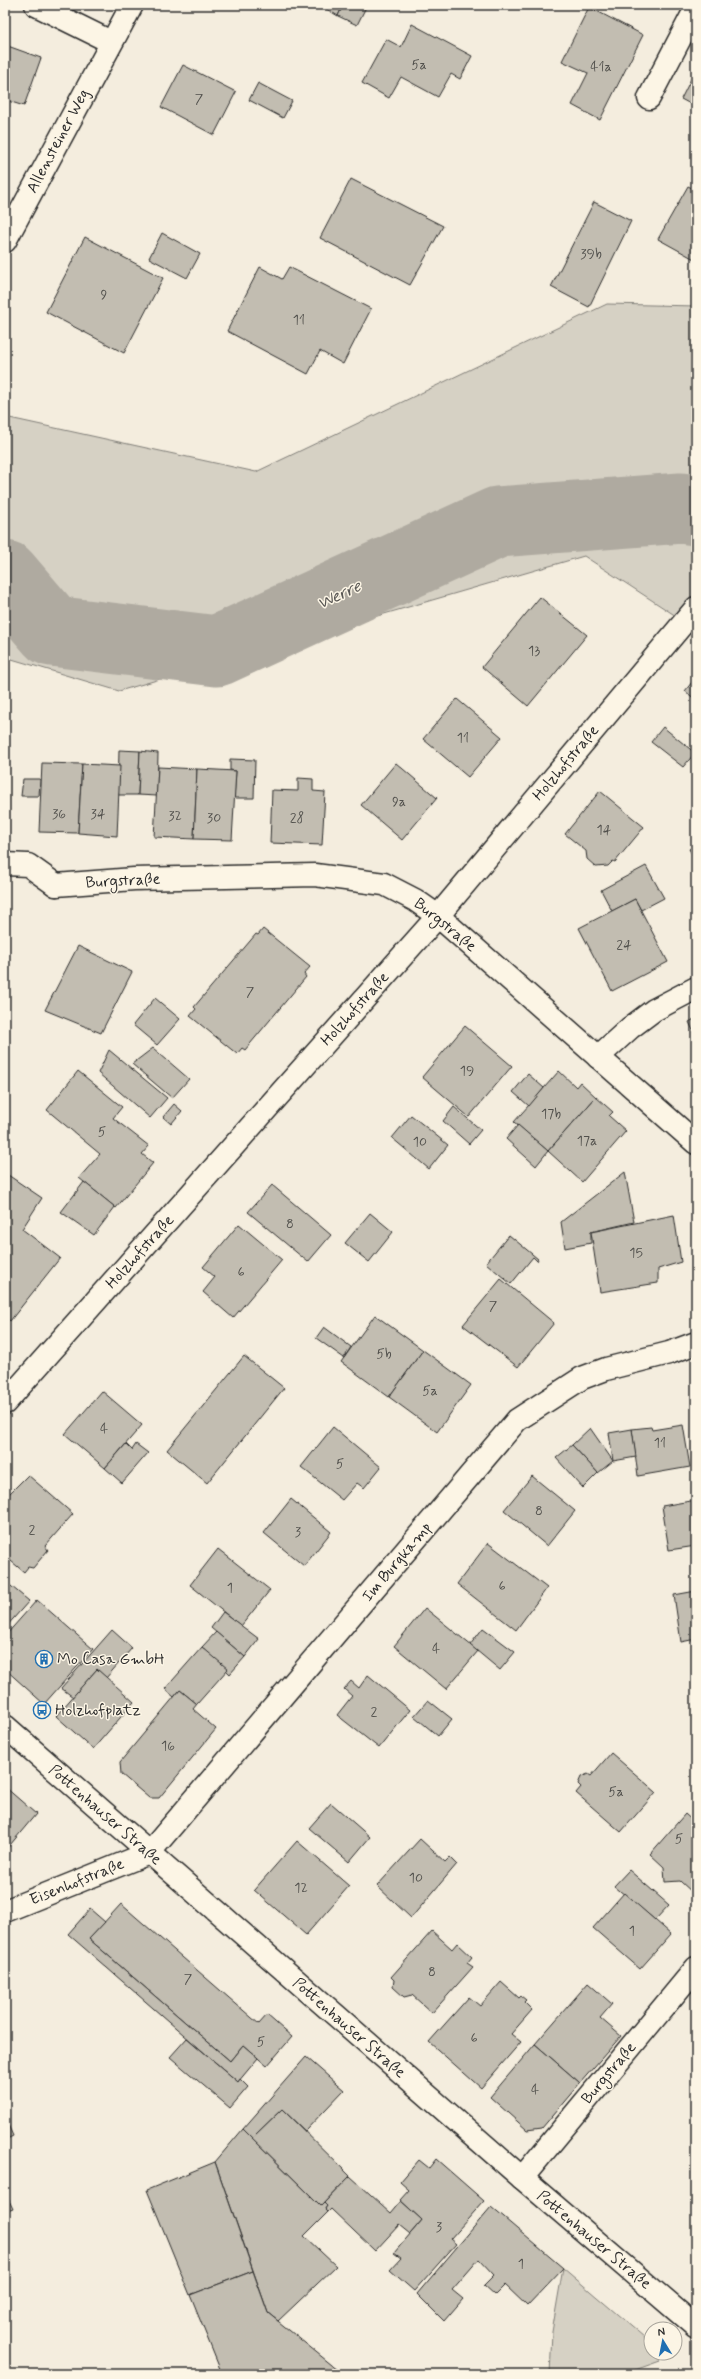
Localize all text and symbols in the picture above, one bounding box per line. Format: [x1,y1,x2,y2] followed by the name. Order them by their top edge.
[411,56,427,74] house number: 5a
[590,58,612,76] house number: 41a
[22,85,94,197] street label: Allensteiner Weg
[195,90,204,108] house number: 7
[580,245,602,263] house number: 39b
[101,286,108,304] house number: 9
[293,311,305,329] house number: 11
[314,575,366,615] water label: Werre
[528,642,540,660] house number: 13
[528,721,604,805] street label: Holzhofstraße
[457,729,469,747] house number: 11
[392,793,406,811] house number: 9a
[52,805,66,823] house number: 36
[91,805,106,823] house number: 34
[168,807,182,825] house number: 32
[207,809,221,827] house number: 30
[290,809,304,827] house number: 28
[597,821,612,839] house number: 14
[85,869,161,894] street label: Burgstraße
[409,893,481,958] street label: Burgstraße
[616,936,632,954] house number: 24
[316,967,394,1051] street label: Holzhofstraße
[246,983,255,1001] house number: 7
[460,1062,474,1080] house number: 19
[541,1105,561,1123] house number: 17b
[98,1123,106,1141] house number: 5
[577,1132,597,1150] house number: 17a
[413,1133,427,1151] house number: 10
[101,1210,179,1294] street label: Holzhofstraße
[286,1215,294,1233] house number: 8
[629,1244,643,1262] house number: 15
[237,1263,245,1281] house number: 6
[489,1297,498,1315] house number: 7
[376,1345,392,1363] house number: 5b
[422,1382,438,1400] house number: 5a
[100,1420,108,1438] house number: 4
[654,1434,666,1452] house number: 11
[336,1455,344,1473] house number: 5
[535,1502,543,1520] house number: 8
[357,1518,437,1606] street label: Im Burgkamp
[29,1521,36,1539] house number: 2
[295,1523,301,1541] house number: 3
[498,1577,506,1595] house number: 6
[227,1579,233,1597] house number: 1
[432,1640,440,1658] house number: 4
[34,1649,54,1669] building icon: Mo Casa GmbH
[57,1649,164,1670] place label: Mo Casa GmbH
[32,1700,52,1720] bus stop icon: Holzhofplatz
[55,1700,141,1721] place label: Holzhofplatz
[371,1703,378,1721] house number: 2
[161,1737,175,1755] house number: 16
[44,1760,166,1870] street label: Pottenhauser Straße
[608,1783,624,1801] house number: 5a
[675,1830,683,1848] house number: 5
[27,1853,128,1911] street label: Eisenhofstraße
[409,1869,423,1887] house number: 10
[294,1879,308,1897] house number: 12
[629,1922,635,1940] house number: 1
[428,1963,436,1981] house number: 8
[184,1970,193,1988] house number: 7
[288,1973,410,2083] street label: Pottenhauser Straße
[470,2029,478,2047] house number: 6
[257,2033,265,2051] house number: 5
[577,2037,642,2109] street label: Burgstraße
[531,2081,539,2099] house number: 4
[532,2186,656,2294] street label: Pottenhauser Straße
[436,2218,442,2236] house number: 3
[518,2255,524,2273] house number: 1
[643,2321,683,2361] north arrow
[657,2325,666,2340] text: N

